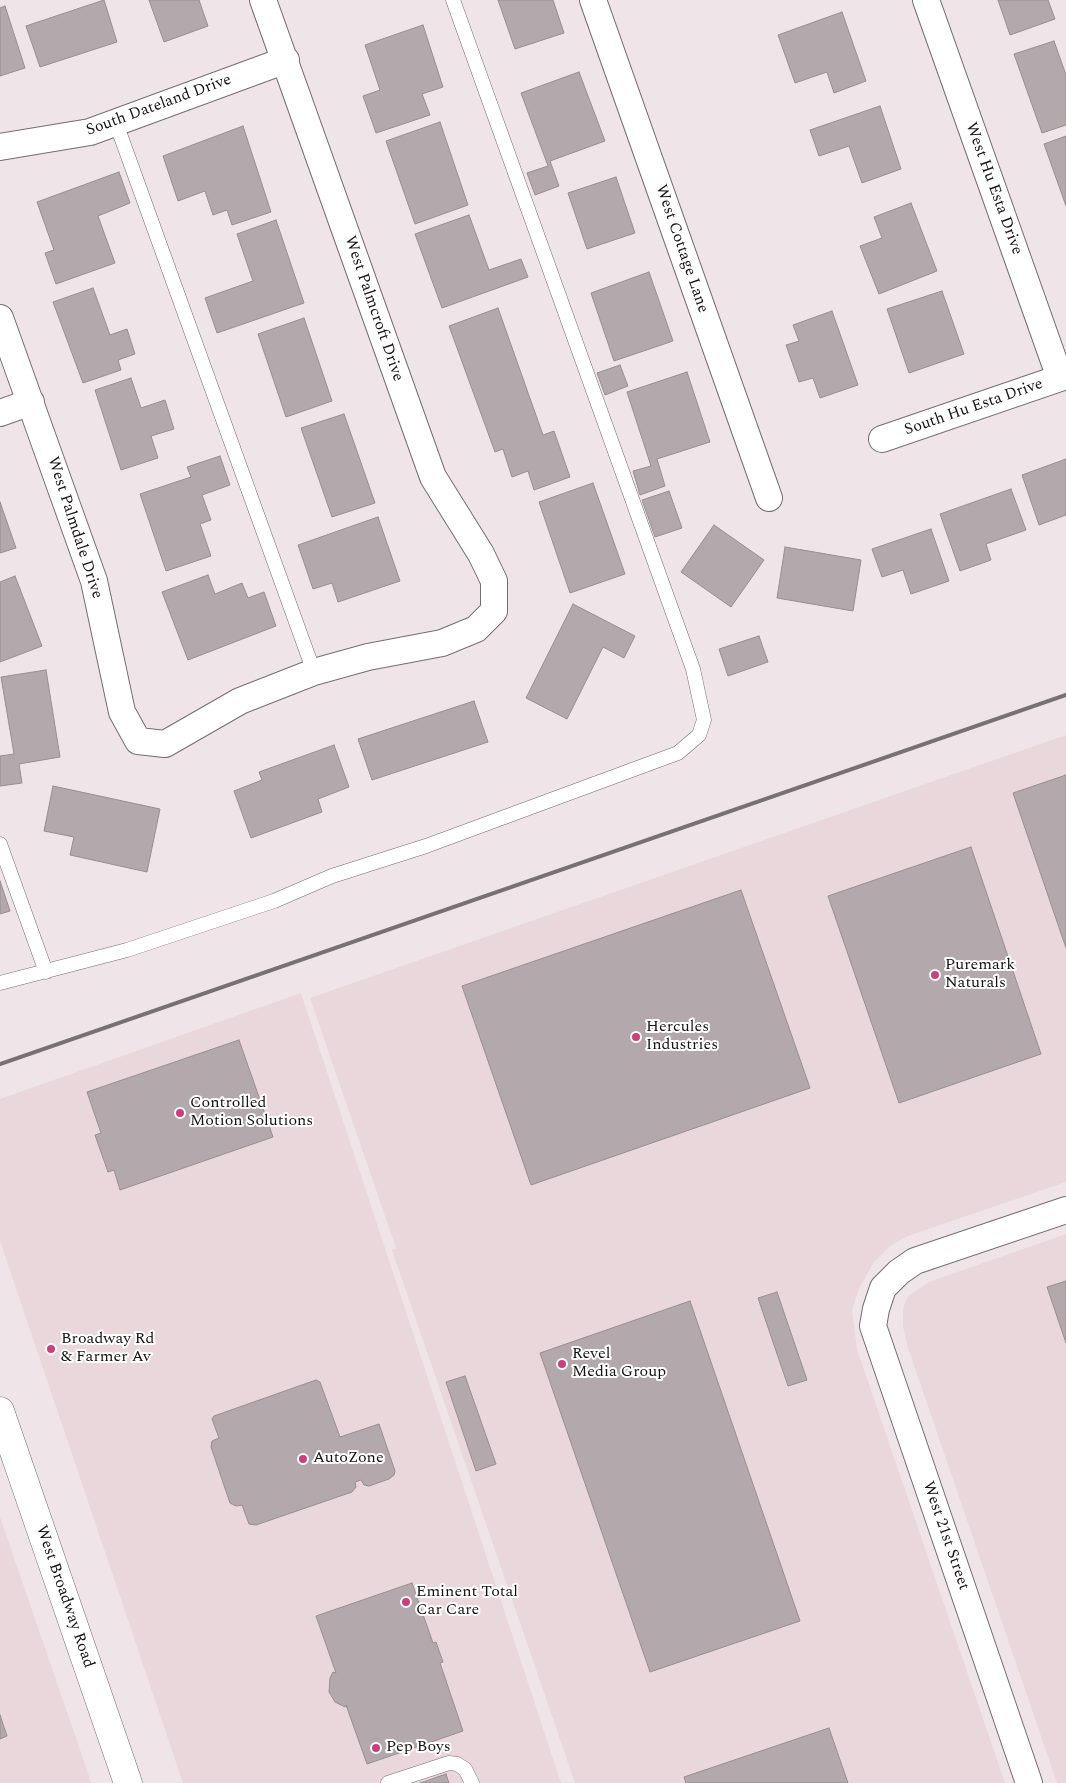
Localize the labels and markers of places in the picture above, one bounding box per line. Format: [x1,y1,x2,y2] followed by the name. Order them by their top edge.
[945,956,1015,994] place label: Puremark Naturals
[929,969,941,981] marker: Puremark Naturals
[646,1018,718,1056] place label: Hercules Industries
[630,1031,642,1043] marker: Hercules Industries
[190,1094,313,1132] place label: Controlled Motion Solutions
[174,1107,186,1119] marker: Controlled Motion Solutions
[61,1330,154,1368] place label: Broadway Rd & Farmer Av
[45,1343,57,1355] marker: Broadway Rd & Farmer Av
[572,1345,666,1383] place label: Revel Media Group
[556,1358,568,1370] marker: Revel Media Group
[313,1449,384,1469] place label: AutoZone
[297,1453,309,1465] marker: AutoZone
[416,1583,518,1621] place label: Eminent Total Car Care
[400,1596,412,1608] marker: Eminent Total Car Care
[386,1738,451,1758] place label: Pep Boys
[370,1742,382,1754] marker: Pep Boys

